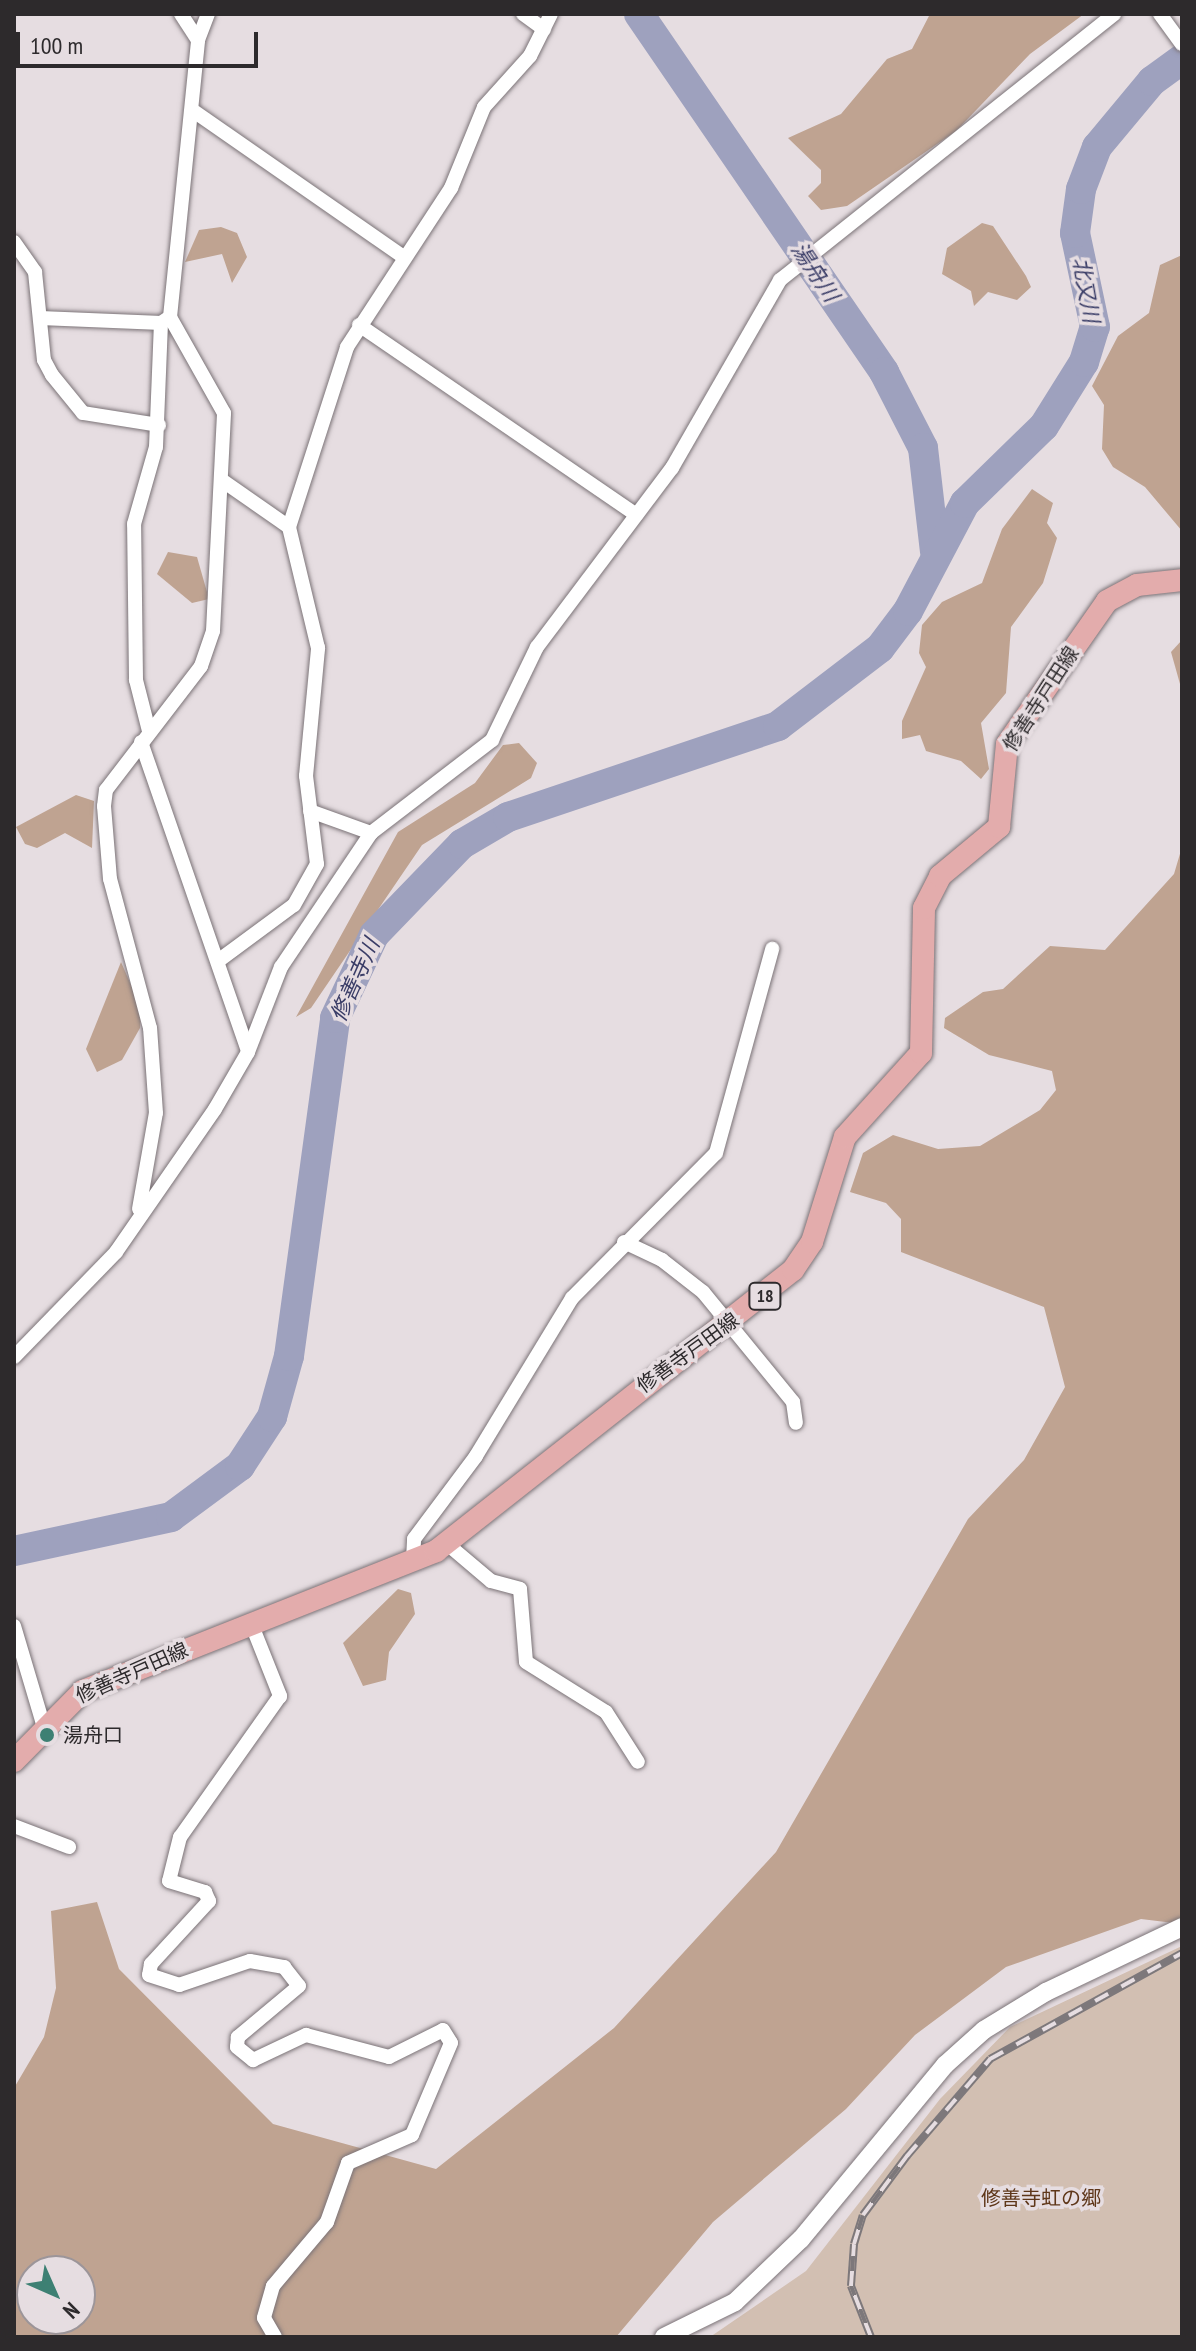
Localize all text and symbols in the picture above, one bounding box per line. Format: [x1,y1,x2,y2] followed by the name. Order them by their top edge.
[20,16,262,66] scale bar
[30,30,83,61] text: 100 m
[786,237,844,307] water label: 湯舟川
[1067,255,1105,325] water label: 北又川
[998,642,1084,756] street label: 修善寺戸田線
[325,934,385,1026] water label: 修善寺川
[747,1282,783,1310] road number: 18
[632,1308,744,1398] street label: 修善寺戸田線
[72,1638,192,1708] street label: 修善寺戸田線
[63,1723,123,1747] place label: 湯舟口
[38,1726,56,1744] marker: 湯舟口
[981,2186,1101,2210] park label: 修善寺虹の郷
[16,2255,96,2335] north arrow
[57,2296,86,2325] text: N

